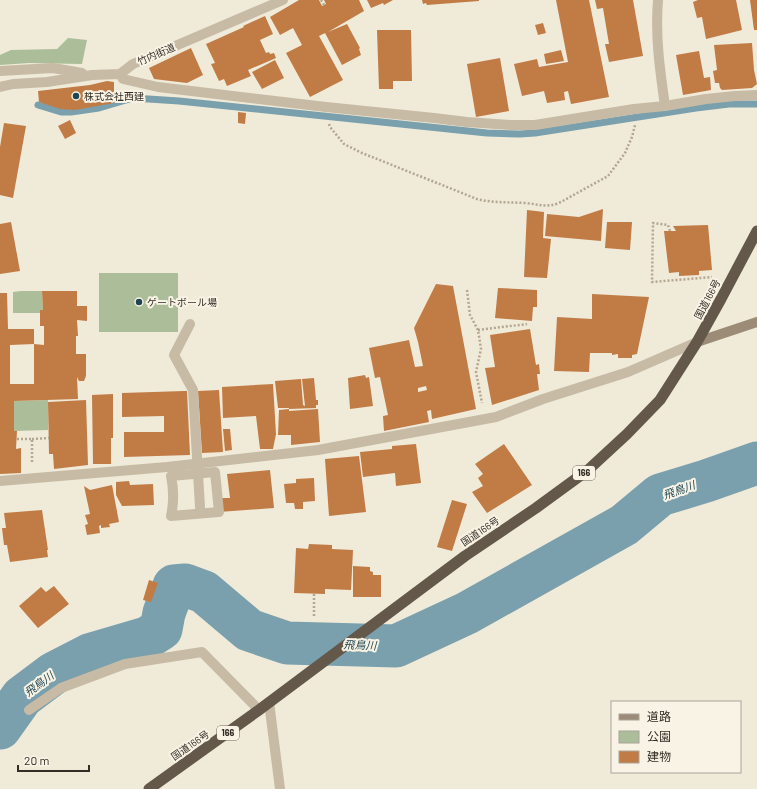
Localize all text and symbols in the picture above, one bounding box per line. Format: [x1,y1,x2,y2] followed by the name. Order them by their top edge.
[135,41,177,67] street label: 竹内街道
[84,90,144,102] place label: 株式会社西建
[71,91,81,101] marker: 株式会社西建
[691,277,723,321] street label: 国道166号
[147,296,217,308] place label: ゲートボール場
[134,297,144,307] marker: ゲートボール場
[573,466,595,480] road number: 166
[661,477,697,501] water label: 飛鳥川
[458,514,502,548] street label: 国道166号
[343,637,378,652] water label: 飛鳥川
[22,668,57,699] water label: 飛鳥川
[611,701,741,773] legend
[647,709,671,723] text: 道路
[217,726,239,740] road number: 166
[169,728,211,762] street label: 国道166号
[647,729,671,743] text: 公園
[18,747,89,773] scale bar
[647,749,671,763] text: 建物
[24,753,50,767] text: 20 m

